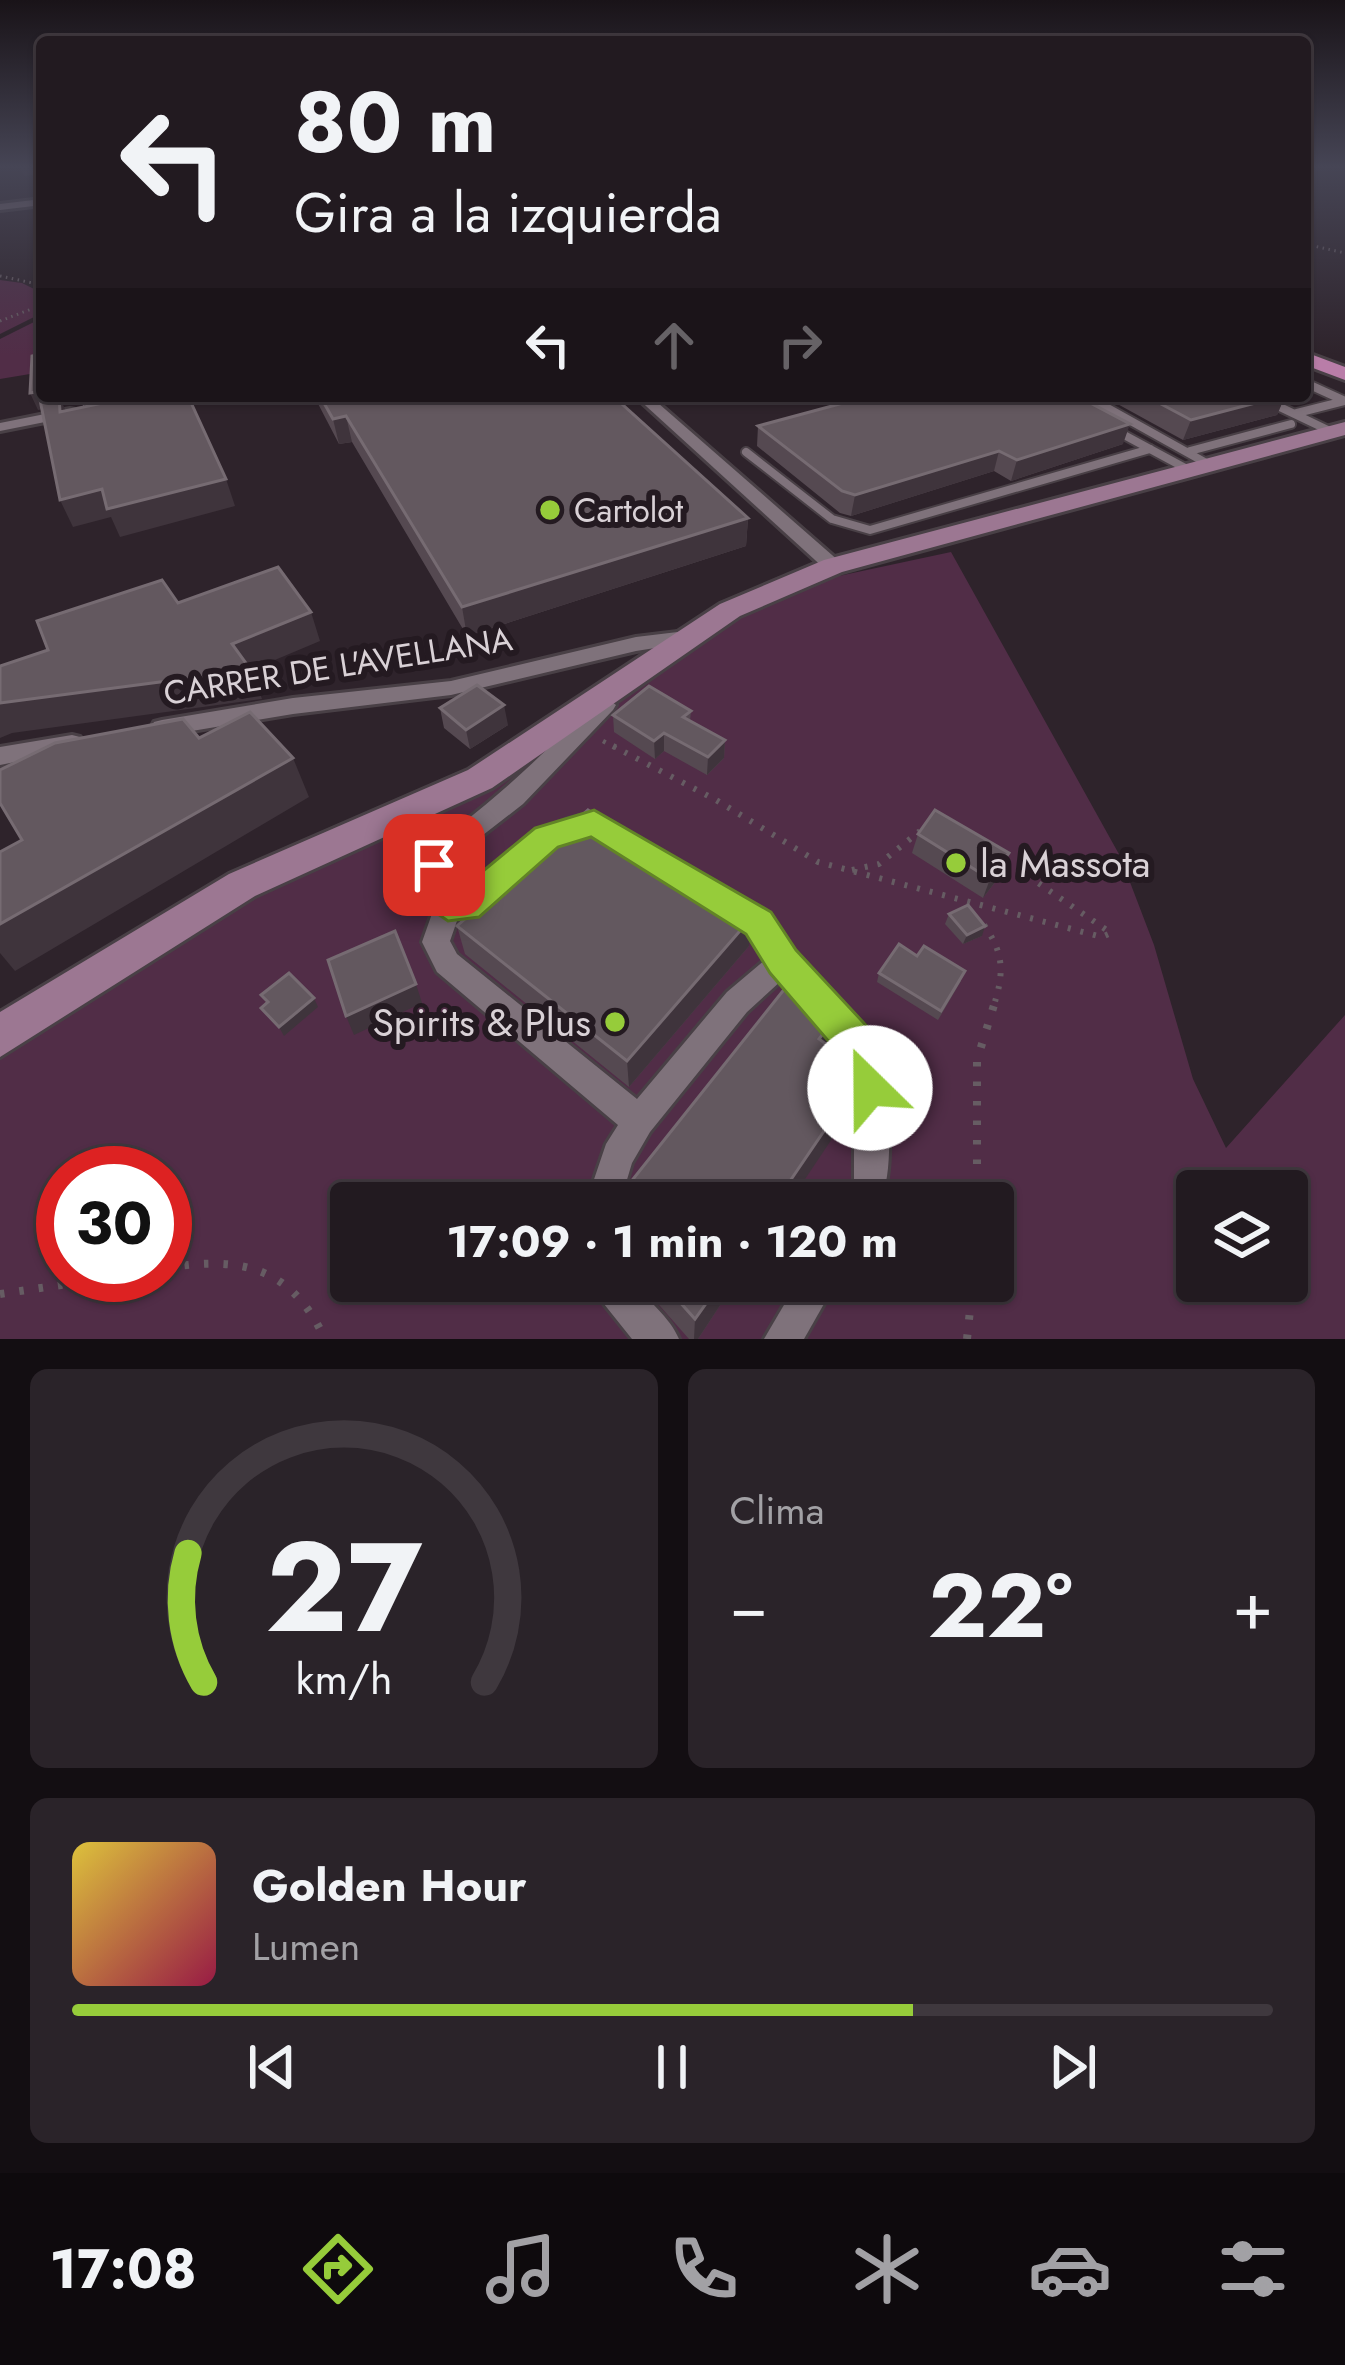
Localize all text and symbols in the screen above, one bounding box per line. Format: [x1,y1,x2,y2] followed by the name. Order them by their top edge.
[294,62,496,184] text: 80 m
[96,84,252,240] icon: left
[294,174,722,252] text: Gira a la izquierda
[515,312,581,378] icon: left
[641,312,707,378] icon: ahead
[767,312,833,378] icon: right
[574,487,683,534] place label: Cartolot
[537,497,563,523] marker: Cartolot
[160,615,516,717] street label: CARRER DE L'AVELLANA
[383,814,485,916] pin
[401,832,467,898] icon: arrive
[980,835,1151,892] place label: la Massota
[943,850,969,876] marker: la Massota
[372,994,591,1051] place label: Spirits & Plus
[602,1009,628,1035] marker: Spirits & Plus
[807,1025,933,1151] position arrow
[36,1146,192,1302] speed limit sign: 30
[1176,1170,1308,1302] map controls
[1176,1170,1308,1302] button: layers
[446,1209,898,1274] text: 17:09 · 1 min · 120 m
[730,1482,825,1539] text: Clima
[265,1497,422,1678] text: 27
[928,1541,1073,1671] text: 22°
[730,1558,768,1654] text: −
[1232,1558,1273,1654] text: +
[295,1647,392,1709] text: km/h
[252,1853,527,1918] text: Golden Hour
[252,1918,360,1975] text: Lumen
[239,2034,305,2100] icon: previous
[639,2034,705,2100] icon: pause
[1040,2034,1106,2100] icon: next
[296,2227,380,2311] icon: directions
[479,2227,563,2311] icon: music
[662,2227,746,2311] icon: phone
[845,2227,929,2311] icon: climate
[1028,2227,1112,2311] icon: car
[1211,2227,1295,2311] icon: filters
[50,2230,197,2308] text: 17:08

